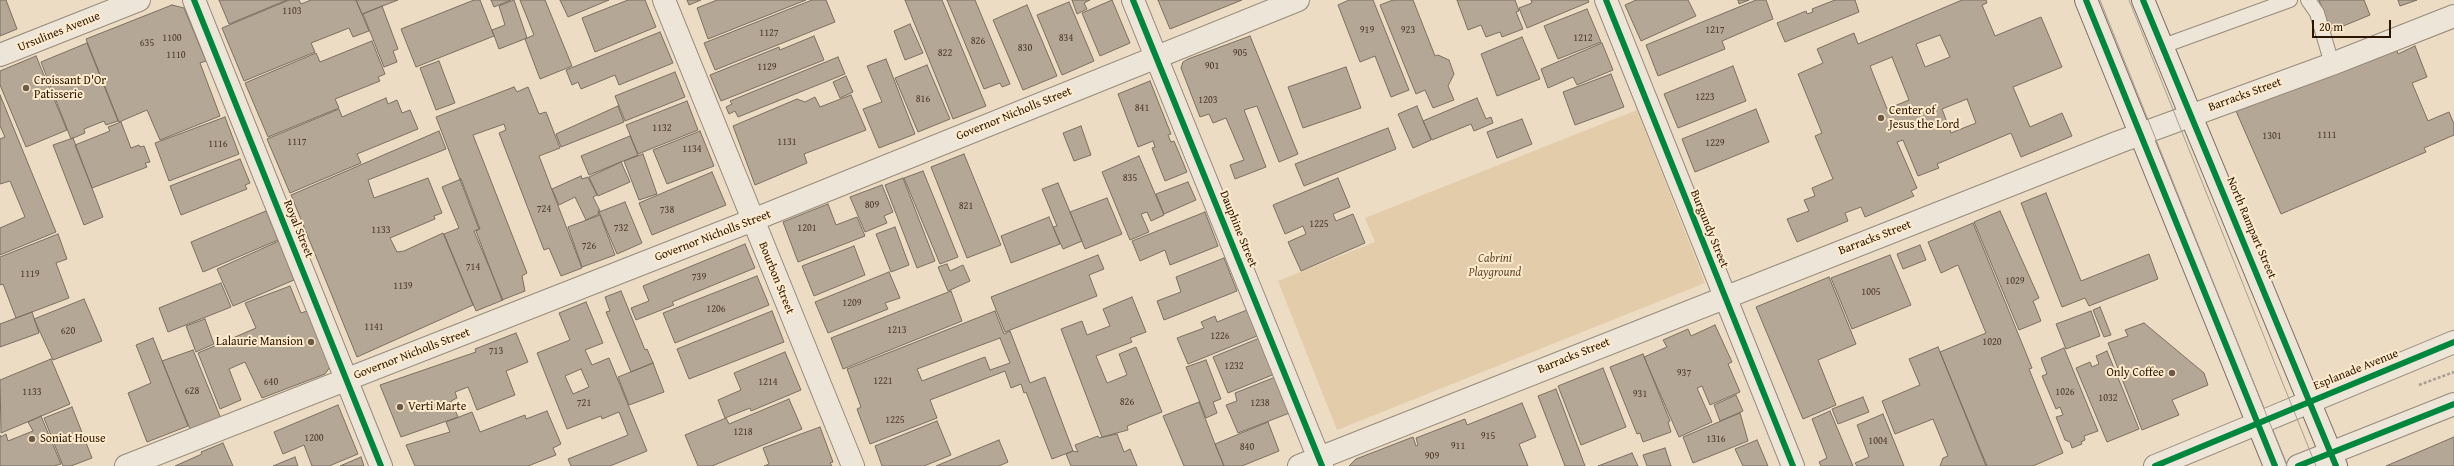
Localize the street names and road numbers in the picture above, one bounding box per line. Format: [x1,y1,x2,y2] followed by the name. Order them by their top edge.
[16,9,102,55] street label: Ursulines Avenue
[2206,75,2284,115] street label: Barracks Street
[954,84,1074,144] street label: Governor Nicholls Street
[2223,175,2279,281] street label: North Rampart Street
[1687,188,1731,270] street label: Burgundy Street
[1216,189,1260,269] street label: Dauphine Street
[280,198,316,260] street label: Royal Street
[653,207,773,265] street label: Governor Nicholls Street
[1837,217,1913,259] street label: Barracks Street
[755,240,797,316] street label: Bourbon Street
[352,325,472,383] street label: Governor Nicholls Street
[1536,335,1612,377] street label: Barracks Street
[2311,346,2401,394] street label: Esplanade Avenue

